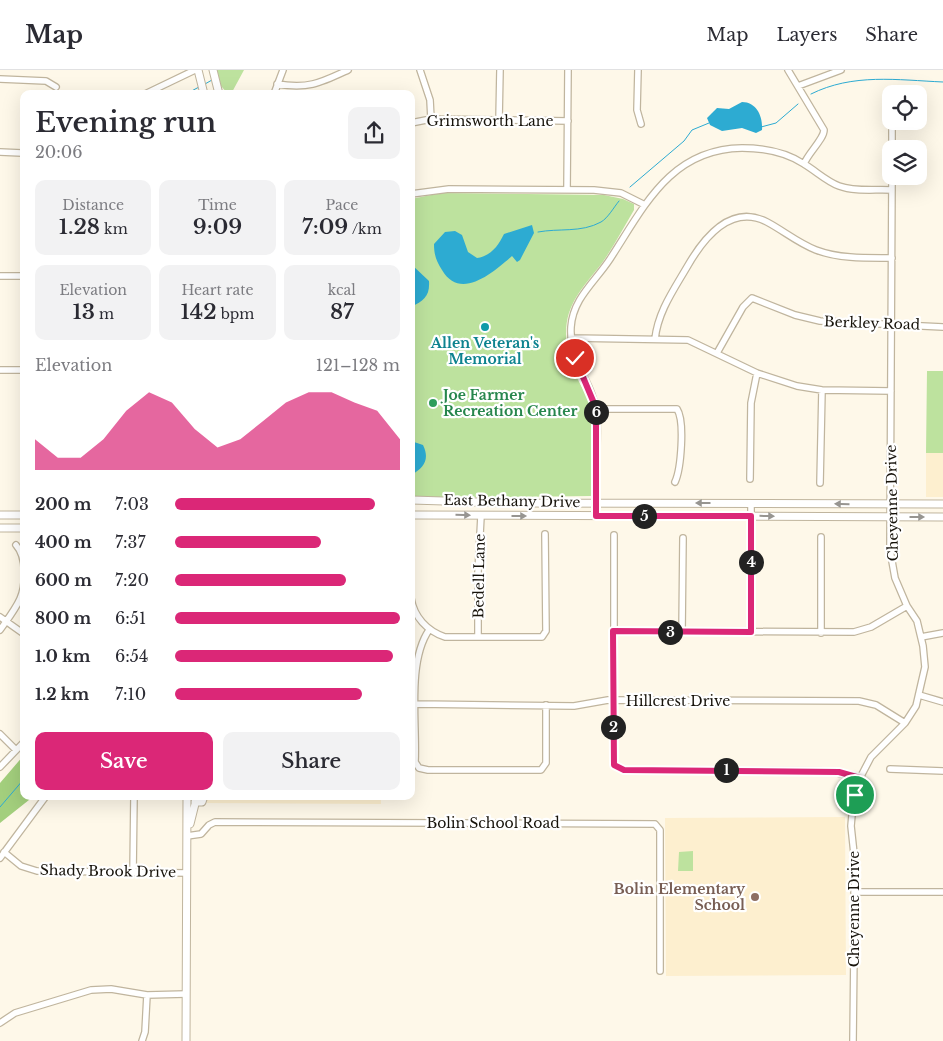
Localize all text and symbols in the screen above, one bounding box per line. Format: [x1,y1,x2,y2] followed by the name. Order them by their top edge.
[25,20,83,49] text: Map
[707,24,748,46] text: Map
[776,24,837,46] text: Layers
[865,24,918,46] text: Share
[882,85,927,185] map controls
[882,85,927,130] button: locate
[35,105,216,140] text: Evening run
[348,107,400,159] button: share
[427,112,554,130] street label: Grimsworth Lane
[882,140,927,185] button: layers
[35,142,83,162] text: 20:06
[62,196,124,214] text: Distance
[198,196,237,214] text: Time
[325,196,358,214] text: Pace
[59,214,100,240] text: 1.28
[193,214,242,240] text: 9:09
[302,214,348,240] text: 7:09
[100,220,128,238] text: km
[348,220,382,238] text: /km
[59,281,127,299] text: Elevation
[181,281,254,299] text: Heart rate
[328,281,356,299] text: kcal
[72,299,95,325] text: 13
[181,299,217,325] text: 142
[330,299,354,325] text: 87
[95,305,114,323] text: m
[217,305,254,323] text: bpm
[824,312,921,334] street label: Berkley Road
[479,321,491,333] marker: Allen Veteran's Memorial
[430,334,540,368] place label: Allen Veteran's Memorial
[554,337,596,379] pin
[561,344,589,372] icon: check
[35,355,112,375] text: Elevation
[316,355,400,375] text: 121–128 m
[440,386,577,420] place label: Joe Farmer Recreation Center
[427,397,439,409] marker: Joe Farmer Recreation Center
[584,400,608,424] pin: 6
[592,403,601,421] text: 6
[882,444,902,562] street label: Cheyenne Drive
[443,491,581,511] street label: East Bethany Drive
[35,494,92,514] text: 200 m
[115,494,149,514] text: 7:03
[694,499,710,507] one-way arrow
[833,499,849,507] one-way arrow
[632,504,656,528] pin: 5
[640,507,649,525] text: 5
[455,511,471,519] one-way arrow
[512,512,528,520] one-way arrow
[759,512,775,520] one-way arrow
[909,513,925,521] one-way arrow
[35,532,92,552] text: 400 m
[115,532,145,552] text: 7:37
[469,533,489,619] street label: Bedell Lane
[738,550,764,574] pin: 4
[747,553,756,571] text: 4
[35,570,92,590] text: 600 m
[115,570,149,590] text: 7:20
[35,608,91,628] text: 800 m
[115,608,146,628] text: 6:51
[658,620,682,644] pin: 3
[666,623,675,641] text: 3
[35,646,90,666] text: 1.0 km
[115,646,148,666] text: 6:54
[35,684,89,704] text: 1.2 km
[115,684,146,704] text: 7:10
[626,692,730,710] street label: Hillcrest Drive
[600,714,626,740] pin: 2
[609,718,618,736] text: 2
[35,732,213,790] button: Save
[223,732,400,790] button: Share
[714,758,738,782] pin: 1
[723,761,730,779] text: 1
[834,774,876,816] pin
[841,781,869,809] icon: arrive
[426,814,560,832] street label: Bolin School Road
[845,851,863,967] street label: Cheyenne Drive
[40,861,176,881] street label: Shady Brook Drive
[614,880,746,914] place label: Bolin Elementary School
[749,891,761,903] marker: Bolin Elementary School

